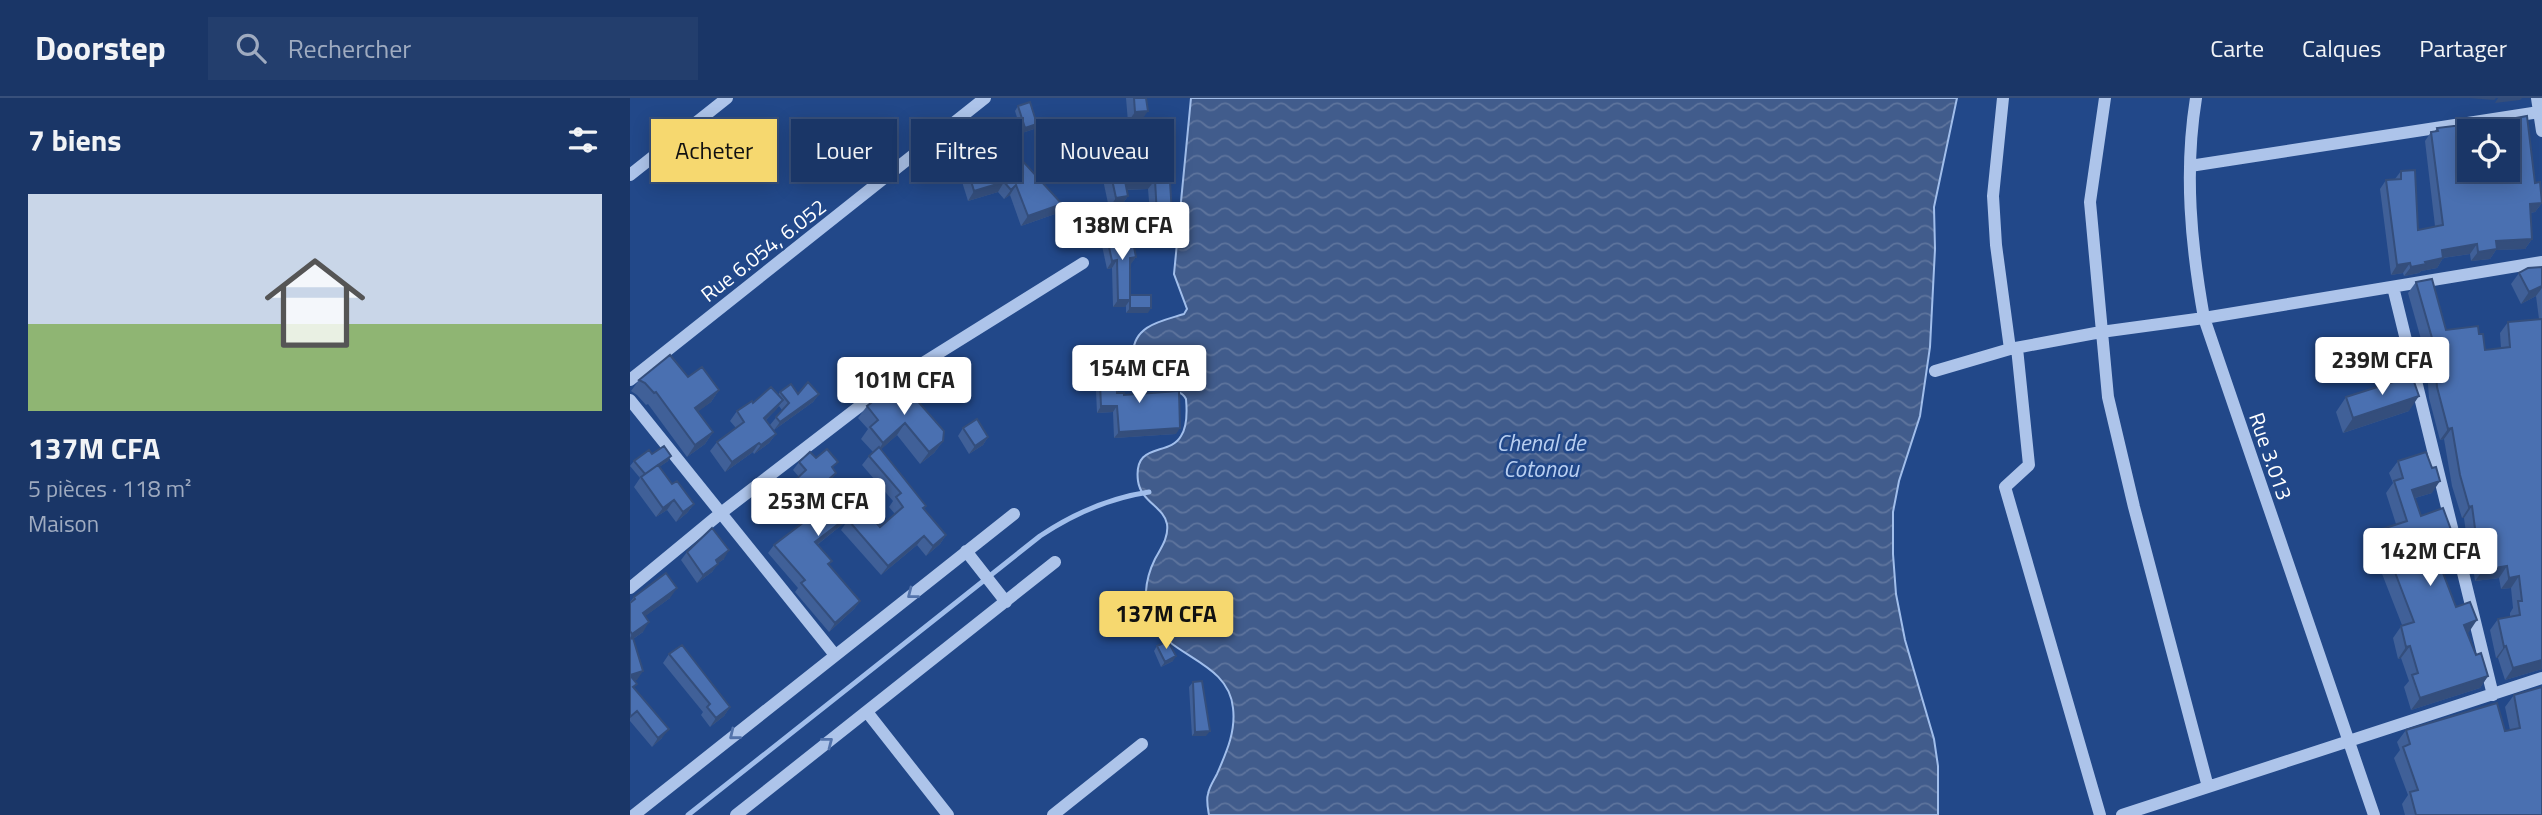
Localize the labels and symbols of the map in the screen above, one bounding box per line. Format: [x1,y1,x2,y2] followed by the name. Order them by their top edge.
[693,191,833,309] street label: Rue 6.054, 6.052
[1050,202,1194,262] pin: 138M CFA
[2310,338,2454,397] pin: 239M CFA
[1067,345,1211,405] pin: 154M CFA
[832,358,976,417] pin: 101M CFA
[2241,408,2301,504] street label: Rue 3.013
[1497,425,1587,486] water label: Chenal de Cotonou
[746,478,890,538] pin: 253M CFA
[2358,528,2502,588] pin: 142M CFA
[908,585,920,598] one-way arrow
[1094,592,1238,651] pin: 137M CFA
[730,727,742,740] one-way arrow
[821,738,833,751] one-way arrow

